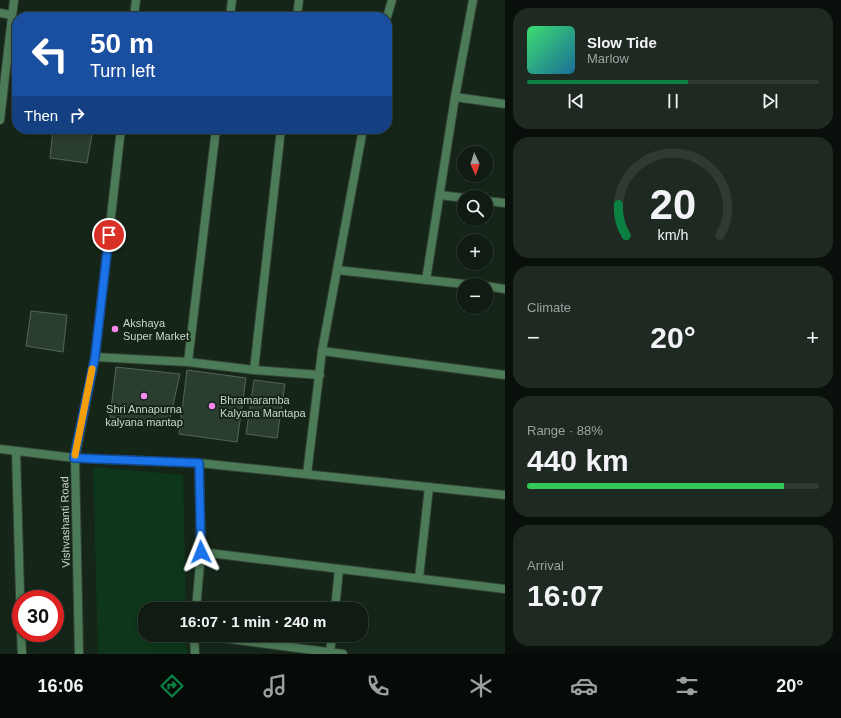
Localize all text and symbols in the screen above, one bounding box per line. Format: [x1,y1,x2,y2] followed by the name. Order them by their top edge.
[24,28,76,80] icon: left
[90,28,154,59] text: 50 m
[587,34,657,51] text: Slow Tide
[587,51,629,66] text: Marlow
[90,61,155,81] text: Turn left
[565,90,587,112] icon: previous
[662,90,684,112] icon: pause
[759,90,781,112] icon: next
[66,104,88,126] icon: right
[24,107,58,124] text: Then
[457,146,493,182] north arrow
[457,146,493,314] map controls
[650,181,696,228] text: 20
[457,190,493,226] button: search
[92,218,126,252] pin
[98,224,120,246] icon: arrive
[658,226,689,242] text: km/h
[457,234,493,270] button: +
[457,278,493,314] button: −
[527,300,571,315] text: Climate
[123,317,189,342] place label: Akshaya Super Market
[650,321,696,354] text: 20°
[110,324,120,334] marker: Akshaya Super Market
[527,325,540,350] text: −
[806,325,819,350] text: +
[139,391,149,401] marker: Shri Annapurna kalyana mantap
[220,394,306,419] place label: Bhramaramba Kalyana Mantapa
[207,401,217,411] marker: Bhramaramba Kalyana Mantapa
[105,403,183,428] place label: Shri Annapurna kalyana mantap
[527,423,603,438] text: Range · 88%
[527,444,629,477] text: 440 km
[58,476,72,568] street label: Vishvashanti Road
[180,531,222,573] position arrow
[527,558,564,573] text: Arrival
[527,579,604,612] text: 16:07
[12,590,64,642] speed limit sign: 30
[180,613,326,630] text: 16:07 · 1 min · 240 m
[158,672,186,700] icon: directions
[261,672,289,700] icon: music
[364,672,392,700] icon: phone
[467,672,495,700] icon: climate
[570,672,598,700] icon: car
[673,672,701,700] icon: filters
[37,676,84,696] text: 16:06
[776,676,803,696] text: 20°

